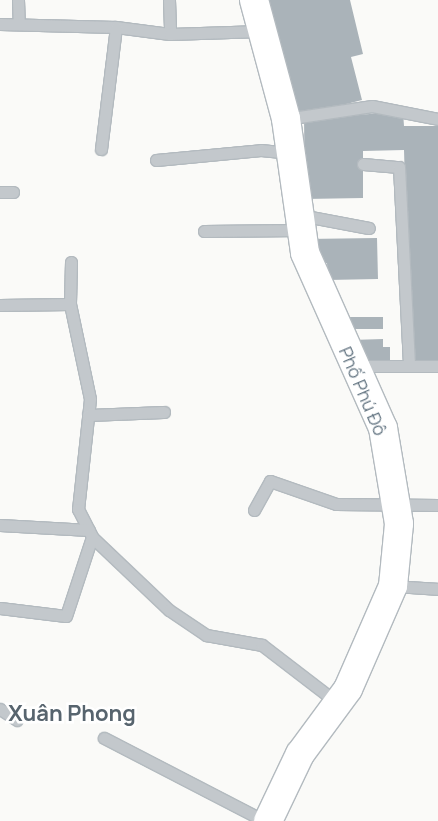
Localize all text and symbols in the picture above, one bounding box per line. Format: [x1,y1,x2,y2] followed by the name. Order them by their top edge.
[335,343,391,439] street label: Phố Phú Đô
[8,701,136,727] district label: Xuân Phong

